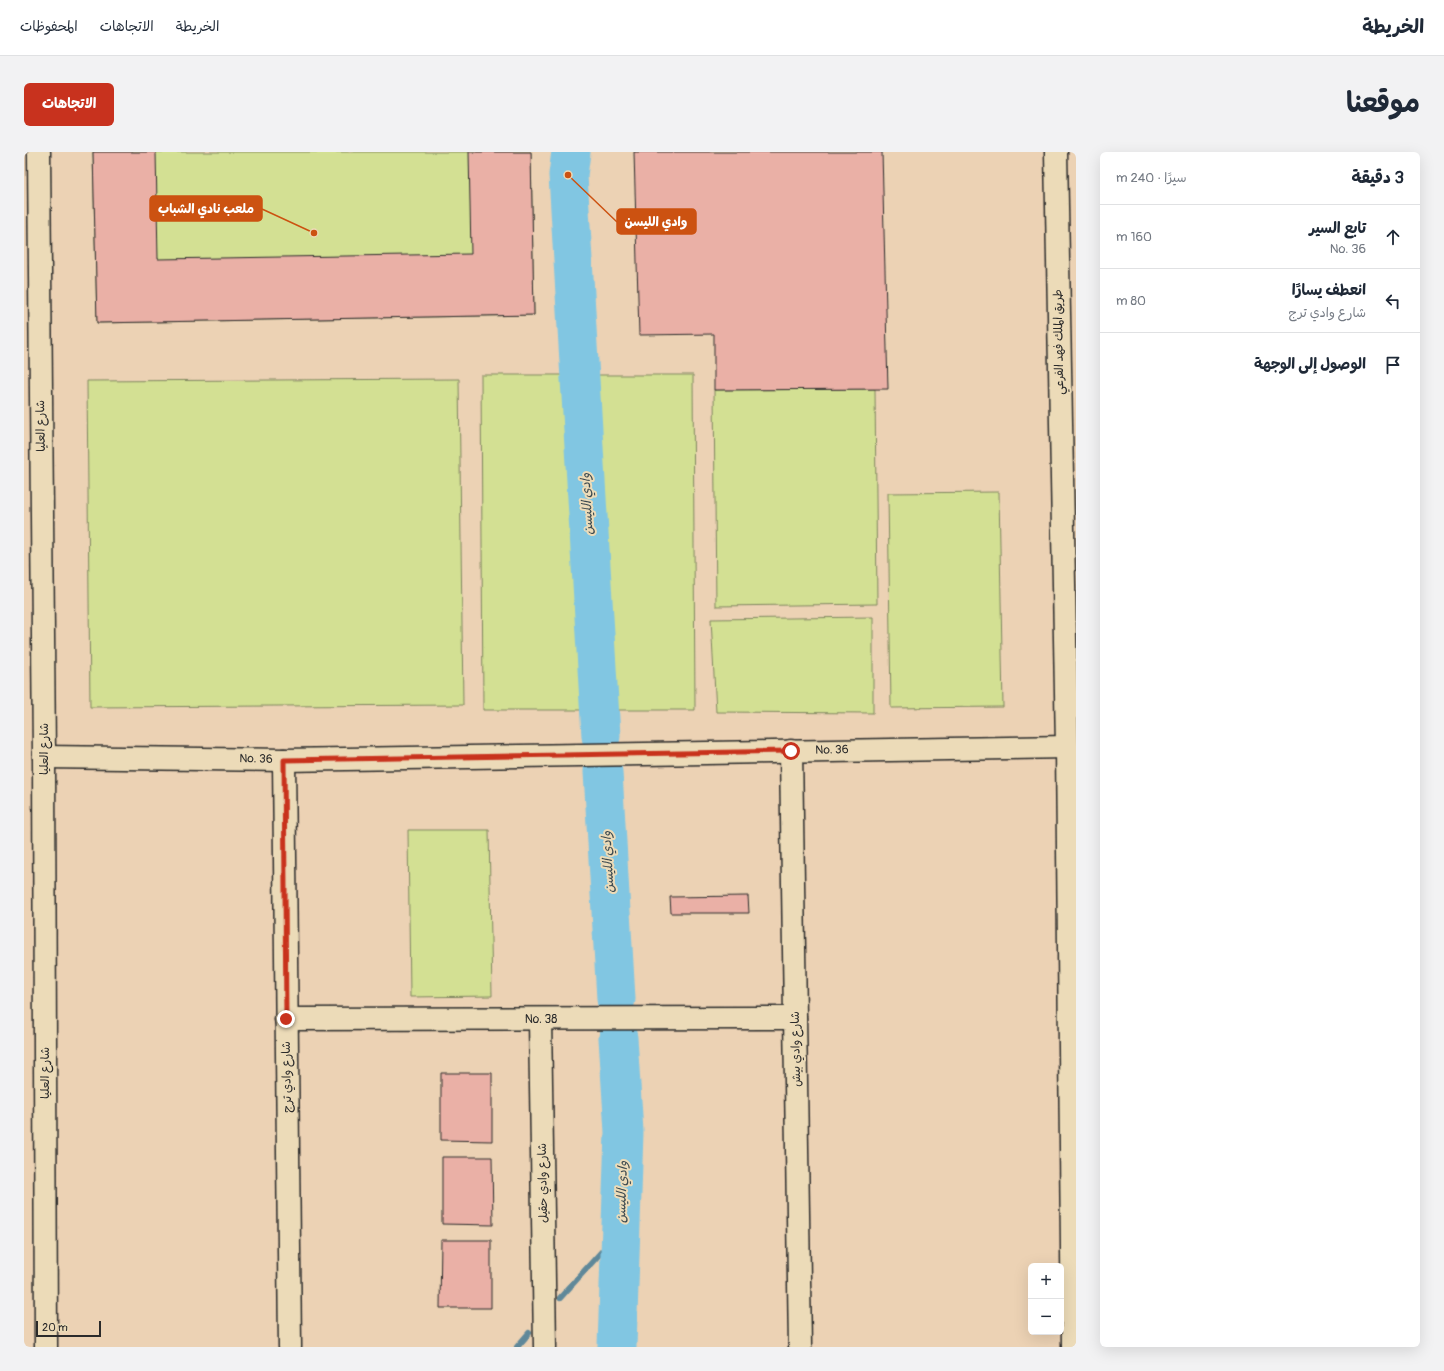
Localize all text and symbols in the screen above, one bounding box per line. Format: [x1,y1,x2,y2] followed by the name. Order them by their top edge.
[1362,15,1424,39] text: الخريطة
[20,18,78,35] text: المحفوظات
[100,18,154,35] text: الاتجاهات
[176,18,219,35] text: الخريطة
[24,83,114,126] button: الاتجاهات
[1346,86,1420,121] text: موقعنا
[1352,167,1404,188] text: 3 دقيقة
[1116,170,1187,186] text: سيرًا · 240 m
[150,196,262,221] callout: ملعب نادي الشباب
[158,201,254,219] text: ملعب نادي الشباب
[617,209,696,234] callout: وادي الليسن
[625,214,688,232] text: وادي الليسن
[1309,219,1366,238] text: تابع السير
[1382,226,1404,248] icon: ahead
[1116,229,1152,245] text: 160 m
[1330,241,1366,257] text: No. 36
[1292,281,1366,300] text: انعطف يسارًا
[1051,289,1070,395] street label: طريق الملك فهد الفرعي
[1382,290,1404,312] icon: left
[1116,293,1146,309] text: 80 m
[1288,305,1366,321] text: شارع وادي ترج
[1382,354,1404,376] icon: arrive
[1254,355,1366,374] text: الوصول إلى الوجهة
[33,400,50,452] street label: شارع العليا
[577,472,598,536] water label: وادي الليسن
[37,723,53,775] street label: شارع العليا
[782,742,800,760] route start
[815,742,849,758] street label: No. 36
[239,751,273,767] street label: No. 36
[598,830,619,894] water label: وادي الليسن
[277,1010,295,1028] route end
[788,1011,805,1087] street label: شارع وادي بيش
[525,1012,557,1027] street label: No. 38
[279,1041,296,1113] street label: شارع وادي ترج
[38,1047,54,1099] street label: شارع العليا
[535,1143,552,1223] street label: شارع وادي حقيل
[613,1161,632,1223] water label: وادي الليسن
[1028,1263,1064,1335] map controls
[1028,1263,1064,1299] button: +
[1028,1299,1064,1335] button: −
[36,1319,101,1338] scale bar
[42,1321,68,1334] text: 20 m

